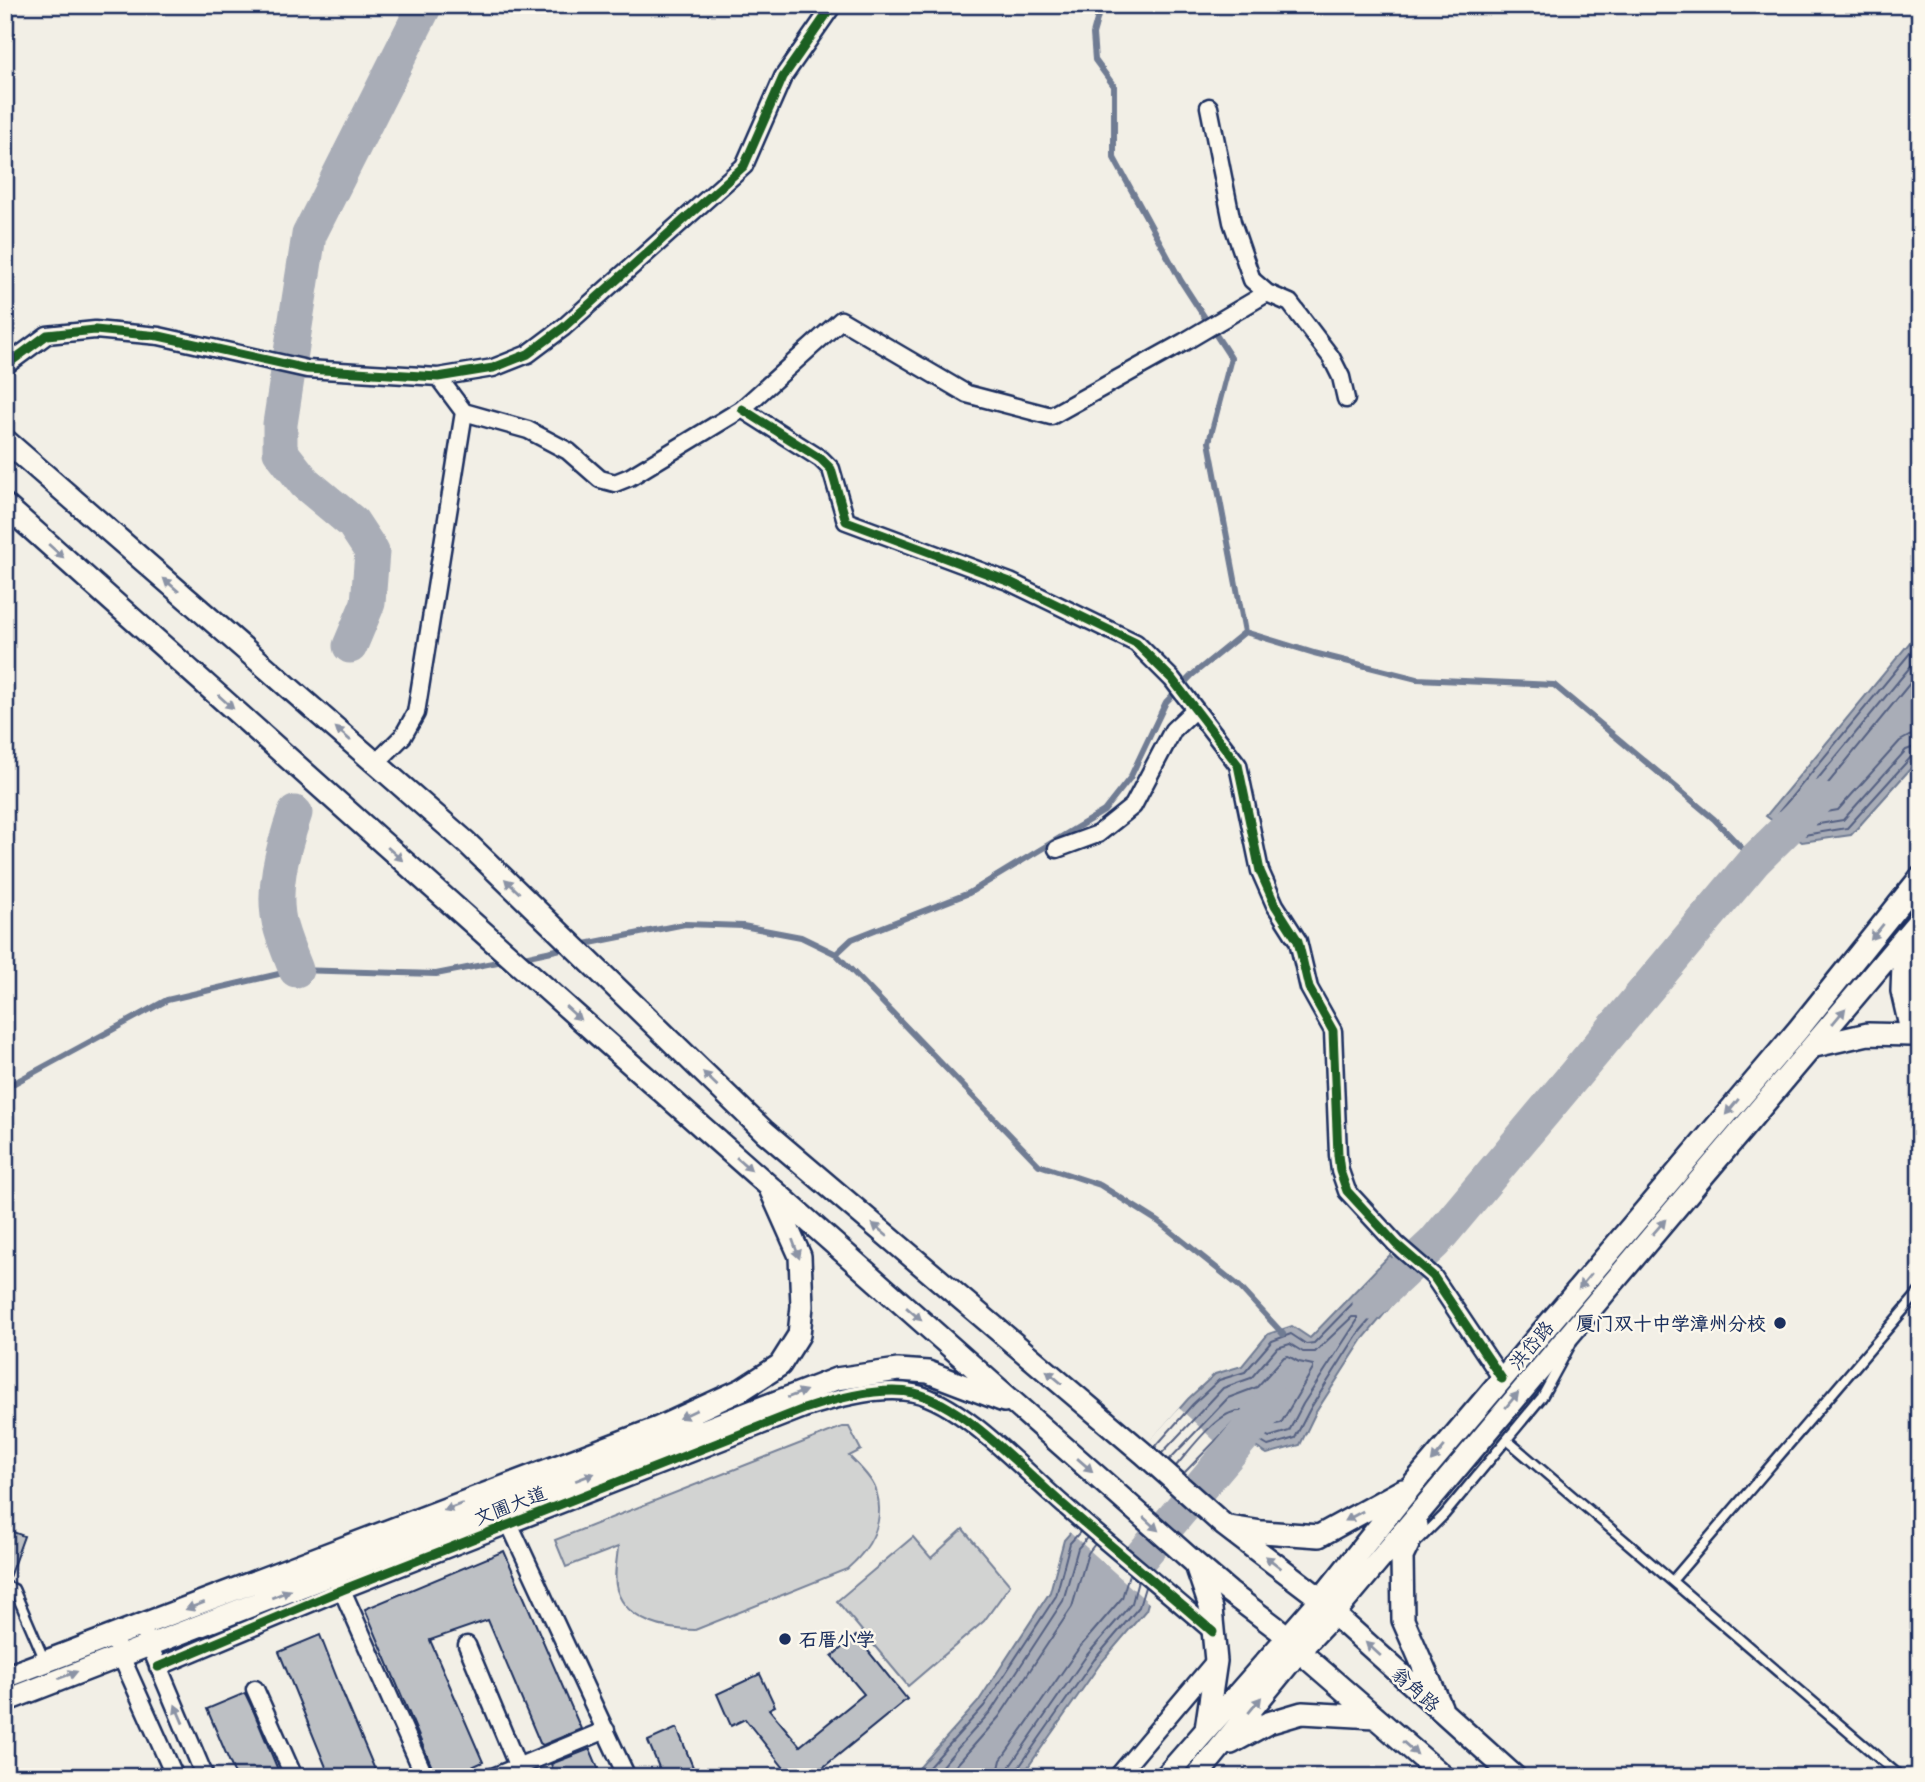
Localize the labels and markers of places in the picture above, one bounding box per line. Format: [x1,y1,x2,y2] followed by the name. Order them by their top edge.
[1576,1313,1766,1335] place label: 厦门双十中学漳州分校
[1772,1315,1788,1331] marker: 厦门双十中学漳州分校
[799,1629,875,1651] place label: 石厝小学
[777,1631,793,1647] marker: 石厝小学

